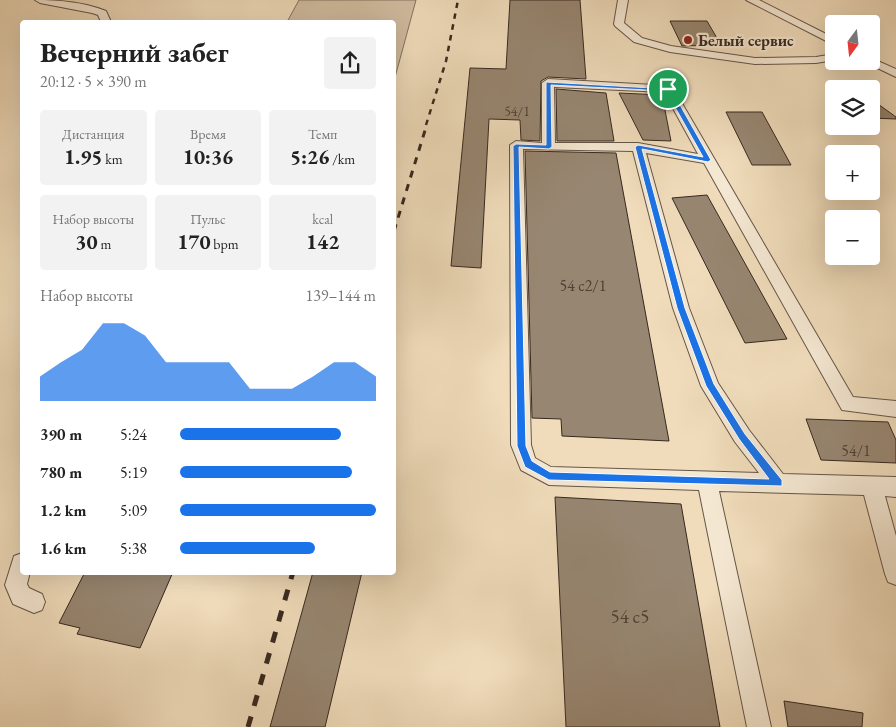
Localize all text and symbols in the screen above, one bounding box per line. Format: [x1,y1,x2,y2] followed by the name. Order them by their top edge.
[825,15,880,70] north arrow
[825,15,880,265] map controls
[698,30,794,51] place label: Белый сервис
[40,34,229,70] text: Вечерний забег
[682,34,694,46] marker: Белый сервис
[324,37,376,89] button: share
[647,68,689,110] pin
[40,71,147,92] text: 20:12 · 5 × 390 m
[654,75,682,103] icon: arrive
[825,80,880,135] button: layers
[504,102,530,120] house number: 54/1
[62,125,125,143] text: Дистанция
[190,125,226,143] text: Время
[308,125,337,143] text: Темп
[64,143,102,170] text: 1.95
[183,143,233,170] text: 10:36
[290,143,329,170] text: 5:26
[825,145,880,200] button: +
[102,150,123,168] text: km
[329,150,355,168] text: /km
[53,210,134,228] text: Набор высоты
[190,210,226,228] text: Пульс
[312,210,333,228] text: kcal
[825,210,880,265] button: −
[75,228,98,255] text: 30
[177,228,211,255] text: 170
[306,228,339,255] text: 142
[98,235,111,253] text: m
[211,235,239,253] text: bpm
[560,275,606,296] house number: 54 с2/1
[40,285,133,306] text: Набор высоты
[305,285,376,306] text: 139–144 m
[40,424,82,445] text: 390 m
[120,424,147,445] text: 5:24
[841,440,871,461] house number: 54/1
[40,462,82,483] text: 780 m
[120,462,147,483] text: 5:19
[40,500,86,521] text: 1.2 km
[120,500,147,521] text: 5:09
[40,538,86,559] text: 1.6 km
[120,538,147,559] text: 5:38
[611,604,649,629] house number: 54 с5

